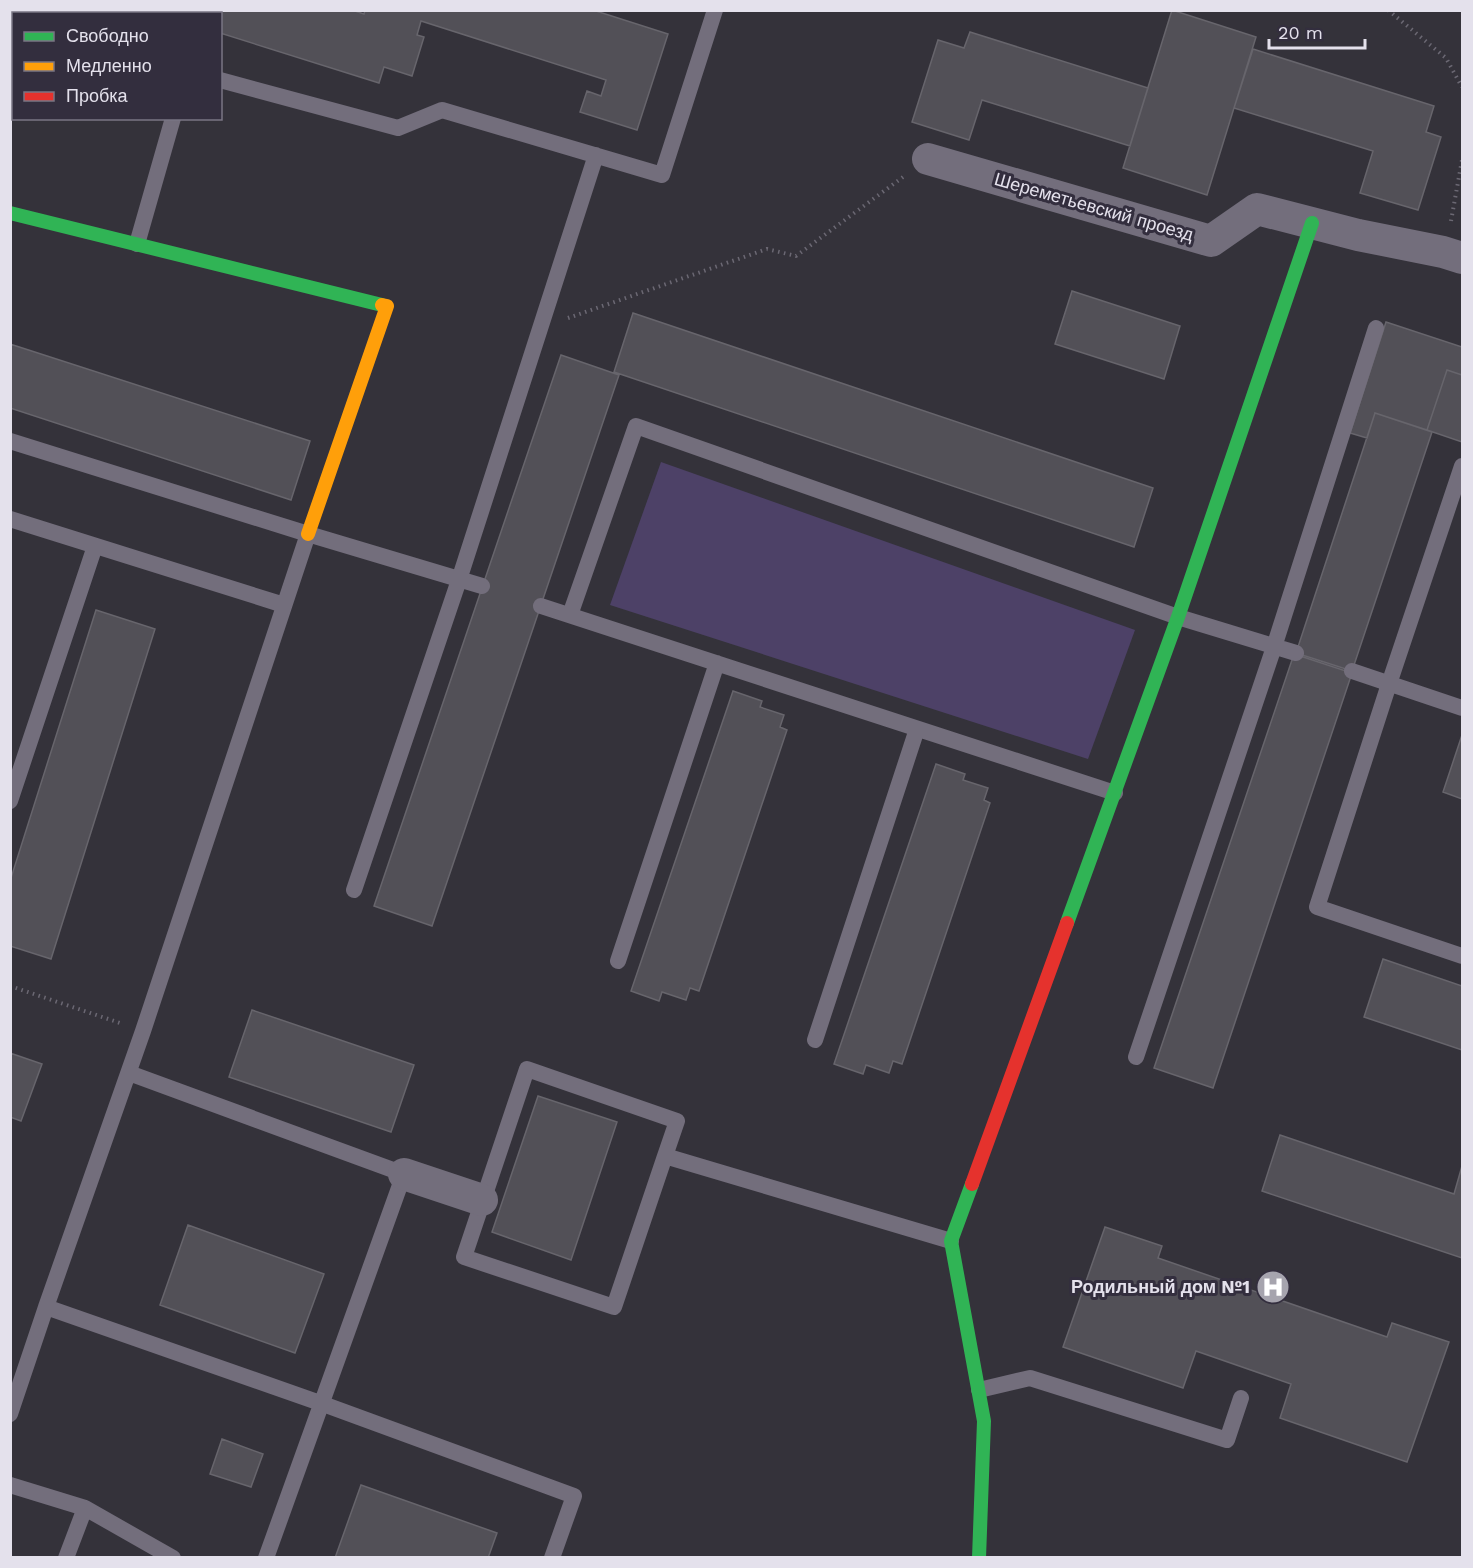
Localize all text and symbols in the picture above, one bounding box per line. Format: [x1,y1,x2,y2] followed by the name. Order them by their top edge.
[12,12,222,120] legend
[1269,12,1365,50] scale bar
[1278,22,1323,43] text: 20 m
[66,25,149,46] text: Свободно
[66,55,152,76] text: Медленно
[66,85,129,106] text: Пробка
[992,168,1197,245] street label: Шереметьевский проезд
[1255,1269,1291,1305] hospital icon: Родильный дом №1
[1071,1276,1250,1297] place label: Родильный дом №1

